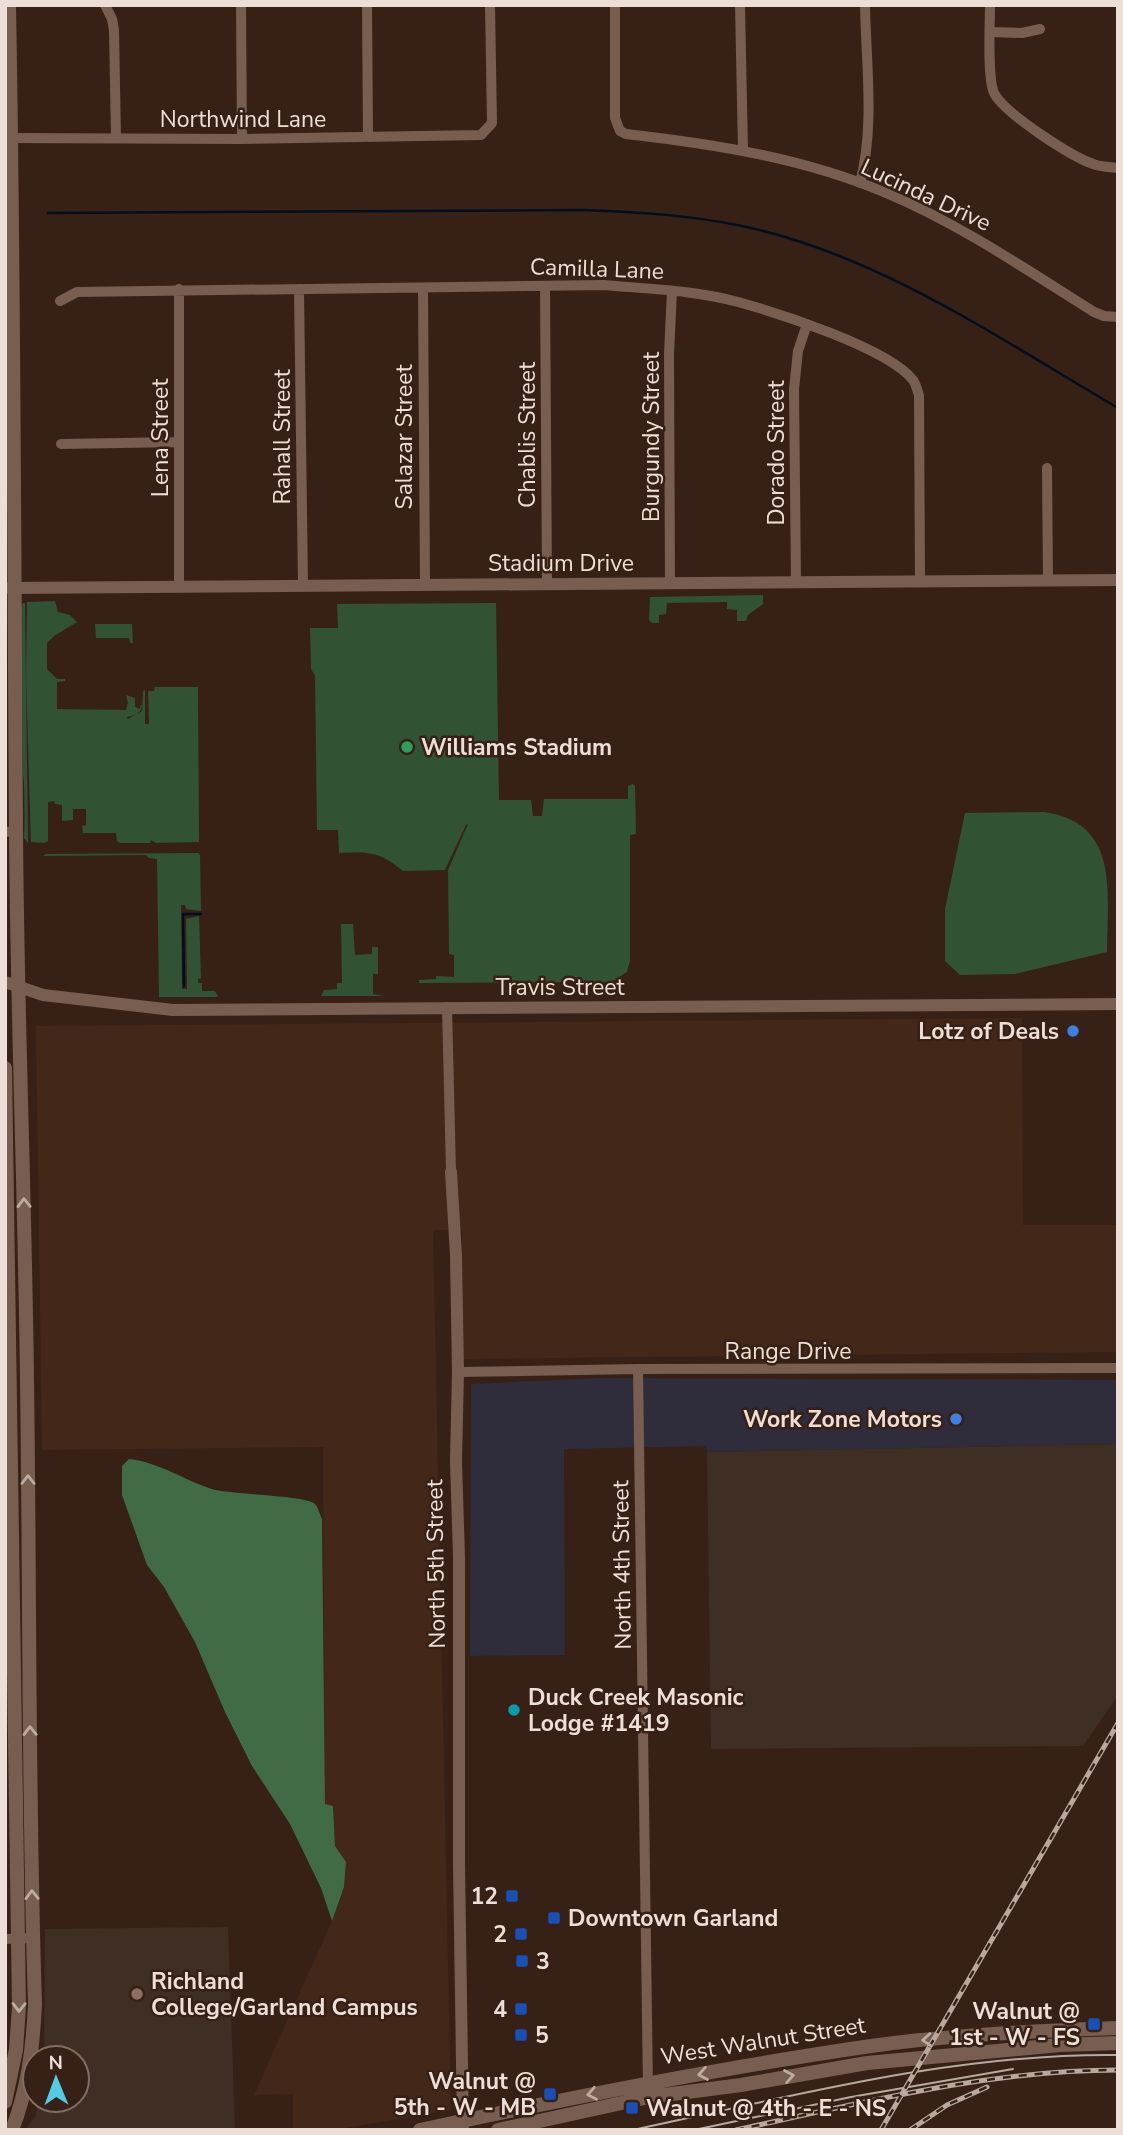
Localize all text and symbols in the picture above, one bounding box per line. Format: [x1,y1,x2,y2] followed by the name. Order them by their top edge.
[160,104,326,135] street label: Northwind Lane
[856,151,996,239] street label: Lucinda Drive
[529,251,665,287] street label: Camilla Lane
[636,351,667,522] street label: Burgundy Street
[512,361,543,508] street label: Chablis Street
[389,364,420,509] street label: Salazar Street
[267,369,298,505] street label: Rahall Street
[145,378,176,497] street label: Lena Street
[761,380,792,526] street label: Dorado Street
[488,548,634,579] street label: Stadium Drive
[421,732,612,763] place label: Williams Stadium
[399,739,415,755] marker: Williams Stadium
[495,972,626,1003] street label: Travis Street
[918,1016,1059,1047] place label: Lotz of Deals
[1065,1023,1081,1039] marker: Lotz of Deals
[16,1197,32,1208] one-way arrow
[725,1336,851,1367] street label: Range Drive
[743,1404,942,1435] place label: Work Zone Motors
[948,1411,964,1427] marker: Work Zone Motors
[20,1474,36,1484] one-way arrow
[419,1478,453,1649] street label: North 5th Street
[605,1479,639,1650] street label: North 4th Street
[528,1682,743,1739] place label: Duck Creek Masonic Lodge #1419
[506,1702,522,1718] marker: Duck Creek Masonic Lodge #1419
[23,1726,38,1737] one-way arrow
[470,1881,498,1912] place label: 12
[504,1888,520,1904] marker: 12
[25,1889,40,1900] one-way arrow
[568,1903,778,1934] place label: Downtown Garland
[546,1910,562,1926] marker: Downtown Garland
[493,1919,507,1950] place label: 2
[513,1926,529,1942] marker: 2
[536,1946,550,1977] place label: 3
[514,1953,530,1969] marker: 3
[151,1966,418,2023] place label: Richland College/Garland Campus
[129,1986,145,2002] marker: Richland College/Garland Campus
[493,1994,507,2025] place label: 4
[949,1996,1080,2053] place label: Walnut @ 1st - W - FS
[513,2001,529,2017] marker: 4
[11,2002,26,2013] one-way arrow
[658,2009,868,2072] street label: West Walnut Street
[1086,2016,1102,2032] marker: Walnut @ 1st - W - FS
[535,2020,549,2051] place label: 5
[513,2027,529,2043] marker: 5
[922,2032,933,2047] one-way arrow
[21,2044,91,2114] north arrow
[48,2050,63,2076] text: N
[394,2066,536,2123] place label: Walnut @ 5th - W - MB
[697,2066,709,2081] one-way arrow
[783,2069,795,2084] one-way arrow
[586,2085,598,2100] one-way arrow
[542,2086,558,2102] marker: Walnut @ 5th - W - MB
[646,2093,886,2124] place label: Walnut @ 4th - E - NS
[624,2100,640,2116] marker: Walnut @ 4th - E - NS

